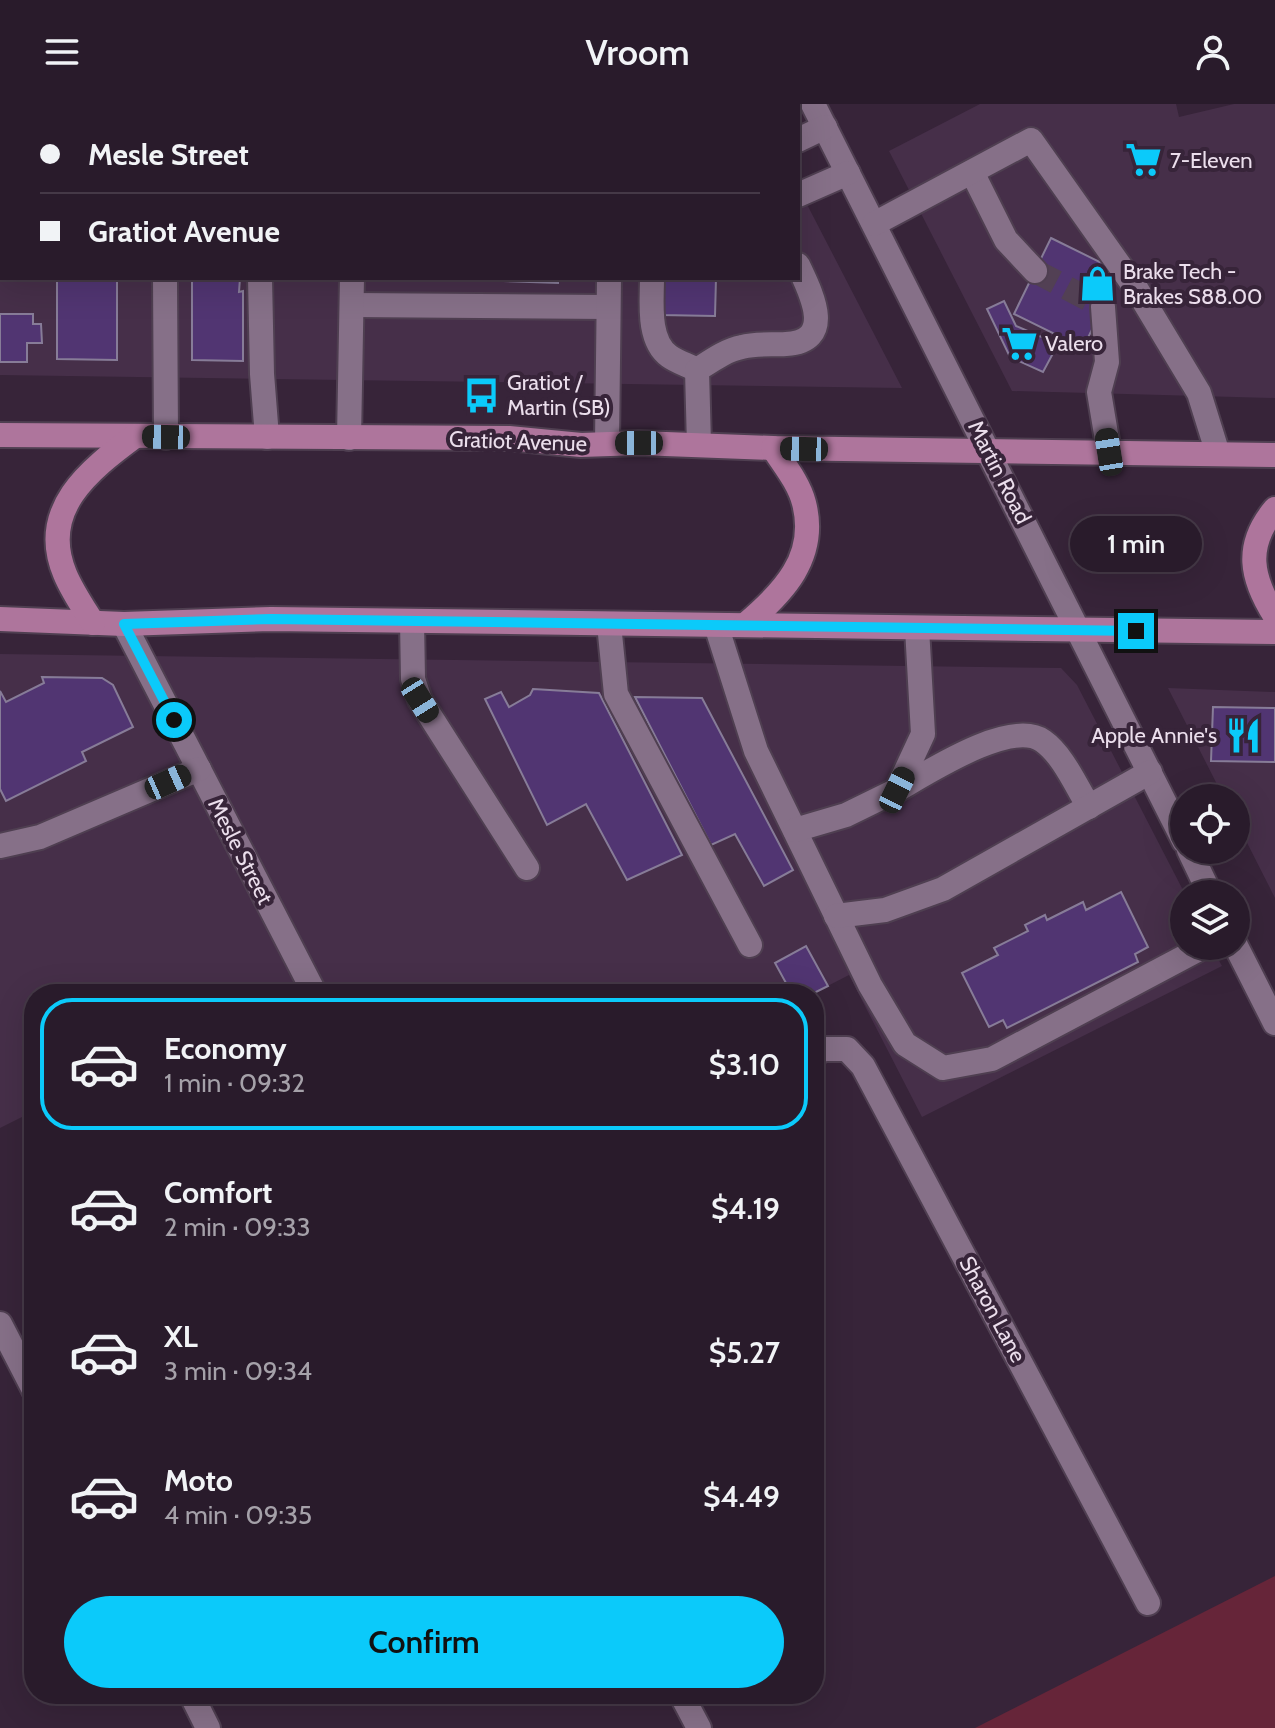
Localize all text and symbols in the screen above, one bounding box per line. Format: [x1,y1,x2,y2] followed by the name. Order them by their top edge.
[40,30,84,74] icon: menu
[585,30,690,74] text: Vroom
[1191,30,1235,74] icon: person
[88,136,249,173] text: Mesle Street
[1125,141,1163,179] supermarket icon: 7-Eleven
[1170,147,1253,174] place label: 7-Eleven
[88,213,280,250] text: Gratiot Avenue
[1123,258,1262,310] place label: Brake Tech - Brakes S88.00
[1078,265,1116,303] shop icon: Brake Tech - Brakes S88.00
[1000,324,1038,362] supermarket icon: Valero
[1045,330,1103,357] place label: Valero
[507,369,611,421] place label: Gratiot / Martin (SB)
[462,376,500,414] bus stop icon: Gratiot / Martin (SB)
[962,416,1037,528] street label: Martin Road
[142,425,190,449] car
[449,426,587,457] street label: Gratiot Avenue
[1093,426,1125,478] car
[615,431,663,455] car
[780,437,828,461] car
[1070,515,1202,571] callout: 1 min
[1107,528,1165,560] text: 1 min
[1118,613,1154,649] route end
[397,673,443,727] car
[156,702,192,738] route start
[1224,716,1262,754] restaurant icon: Apple Annie's
[1091,722,1217,749] place label: Apple Annie's
[141,761,195,803] car
[876,763,918,817] car
[1170,784,1250,960] map controls
[1170,784,1250,864] button: locate
[202,794,279,909] street label: Mesle Street
[1170,880,1250,960] button: layers
[68,1028,140,1100] icon: car
[164,1030,287,1067] text: Economy
[709,1046,780,1083] text: $3.10
[164,1067,305,1099] text: 1 min · 09:32
[68,1172,140,1244] icon: car
[164,1174,272,1211] text: Comfort
[711,1190,780,1227] text: $4.19
[164,1211,311,1243] text: 2 min · 09:33
[953,1252,1032,1367] street label: Sharon Lane
[68,1316,140,1388] icon: car
[164,1318,198,1355] text: XL
[709,1334,780,1371] text: $5.27
[164,1355,312,1387] text: 3 min · 09:34
[68,1460,140,1532] icon: car
[164,1462,233,1499] text: Moto
[703,1478,780,1515] text: $4.49
[164,1499,312,1531] text: 4 min · 09:35
[64,1596,784,1688] button: Confirm

